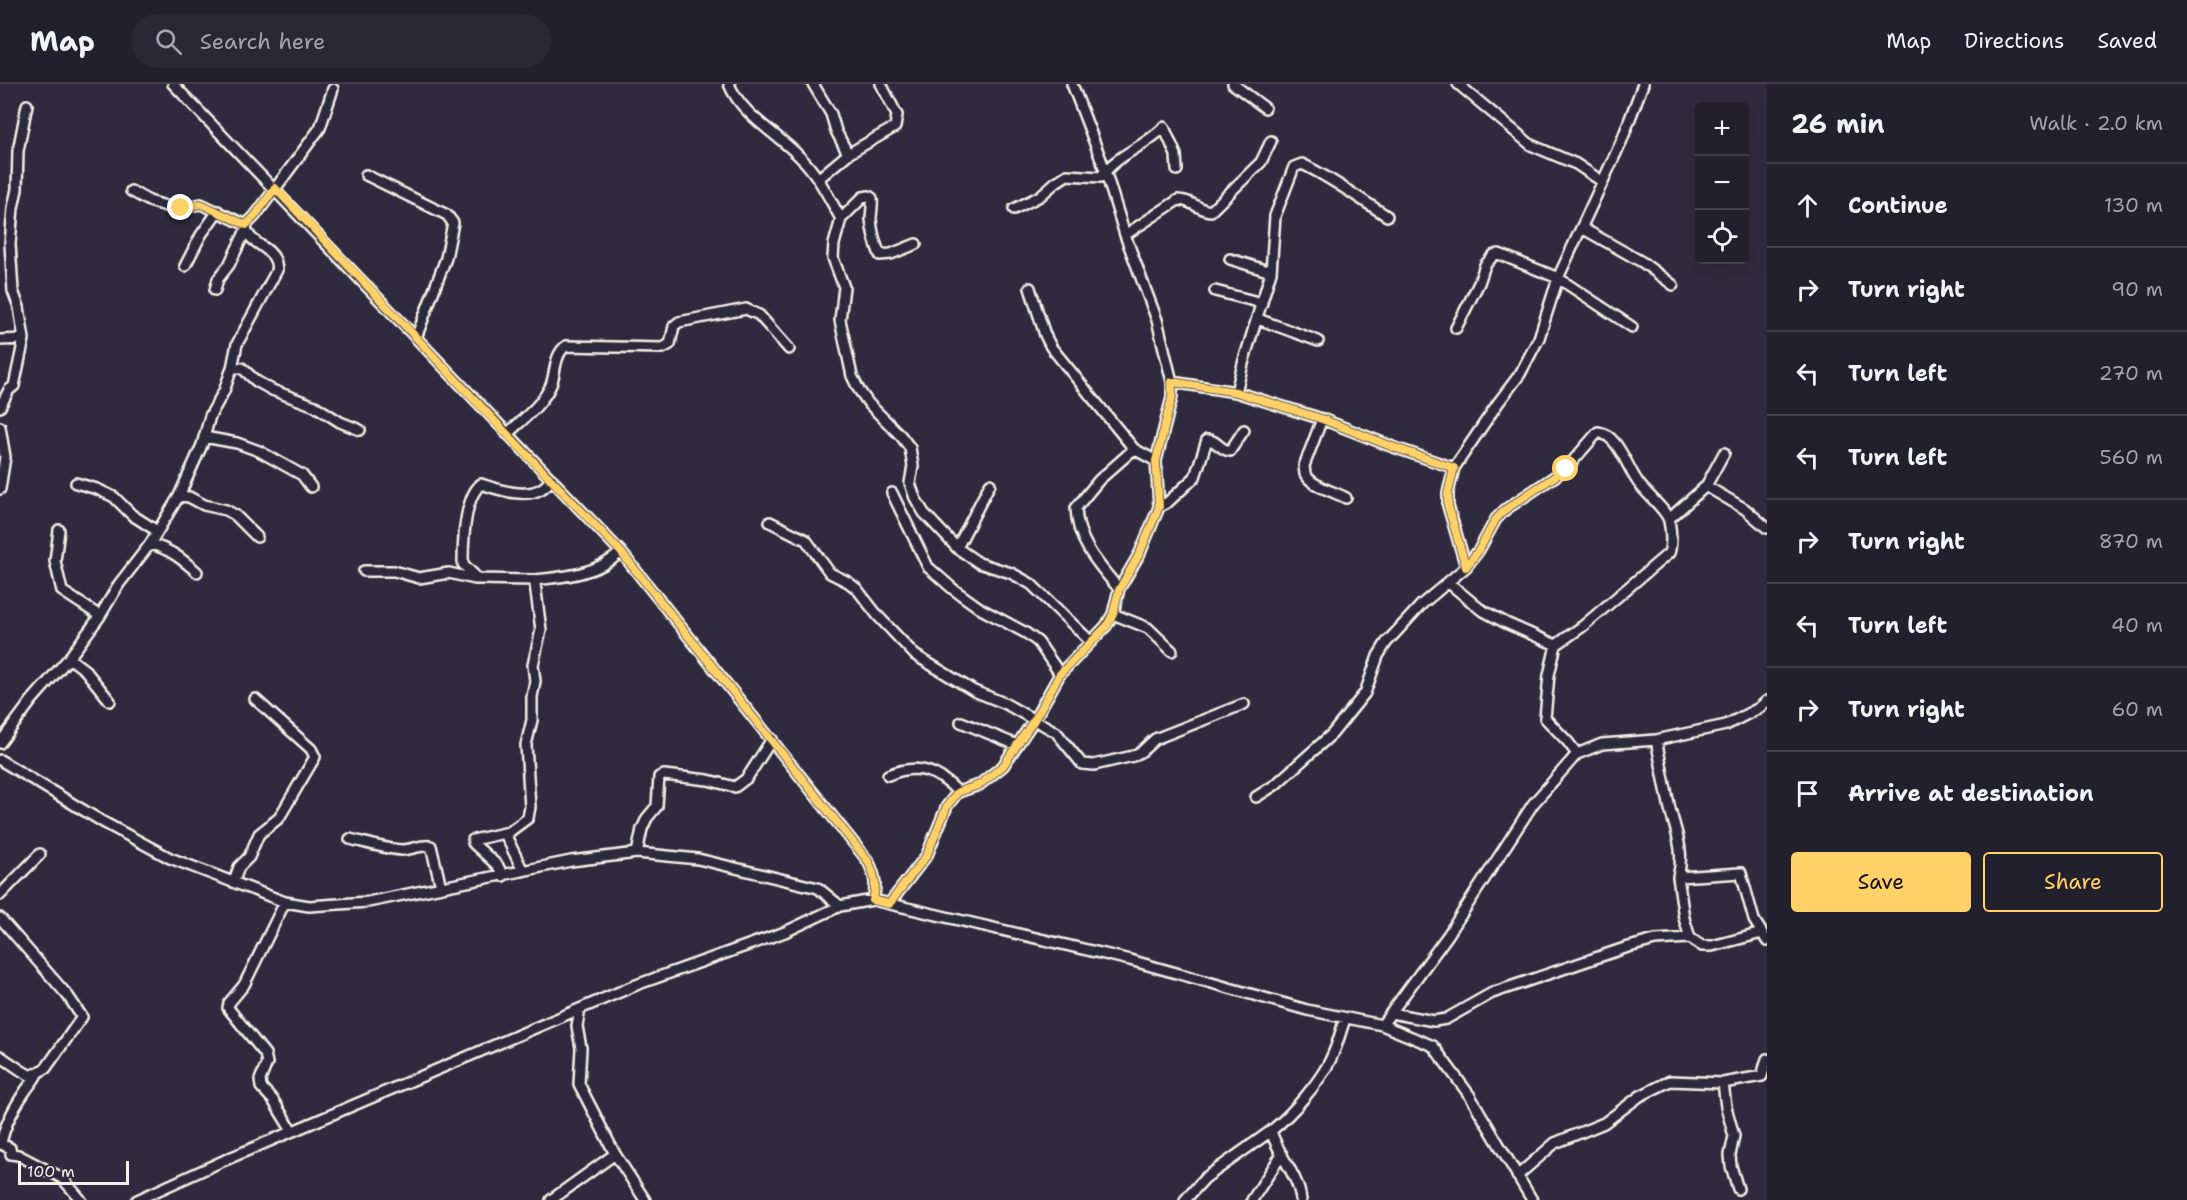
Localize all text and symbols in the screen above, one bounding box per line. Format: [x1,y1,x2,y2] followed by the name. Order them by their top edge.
[131,14,551,68] search box
[30,22,95,60] text: Map
[152,25,185,58] icon: search
[200,27,325,56] text: Search here
[1886,27,1931,55] text: Map
[1964,27,2064,55] text: Directions
[2097,27,2157,55] text: Saved
[1695,102,1749,264] map controls
[1695,102,1749,156] button: +
[1791,106,1885,141] text: 26 min
[2029,110,2163,136] text: Walk · 2.0 km
[1695,156,1749,210] button: −
[1791,189,1824,222] icon: ahead
[1848,191,1948,220] text: Continue
[2104,192,2163,218] text: 130 m
[167,194,193,220] route end
[1695,210,1749,264] button: locate
[1791,273,1824,306] icon: right
[1848,275,1965,304] text: Turn right
[2111,276,2163,302] text: 90 m
[1791,357,1824,390] icon: left
[1848,359,1947,388] text: Turn left
[2099,360,2163,386] text: 270 m
[1791,441,1824,474] icon: left
[1848,443,1947,472] text: Turn left
[2100,444,2163,470] text: 560 m
[1552,455,1578,481] route start
[1791,525,1824,558] icon: right
[1848,527,1965,556] text: Turn right
[2099,528,2163,554] text: 870 m
[1791,609,1824,642] icon: left
[1848,611,1947,640] text: Turn left
[2111,612,2163,638] text: 40 m
[1791,693,1824,726] icon: right
[1848,695,1965,724] text: Turn right
[2111,696,2163,722] text: 60 m
[1791,777,1824,810] icon: arrive
[1848,779,2094,808] text: Arrive at destination
[1791,852,1971,912] button: Save
[1983,852,2163,912] button: Share
[18,1158,129,1186] scale bar
[27,1161,75,1182] text: 100 m

